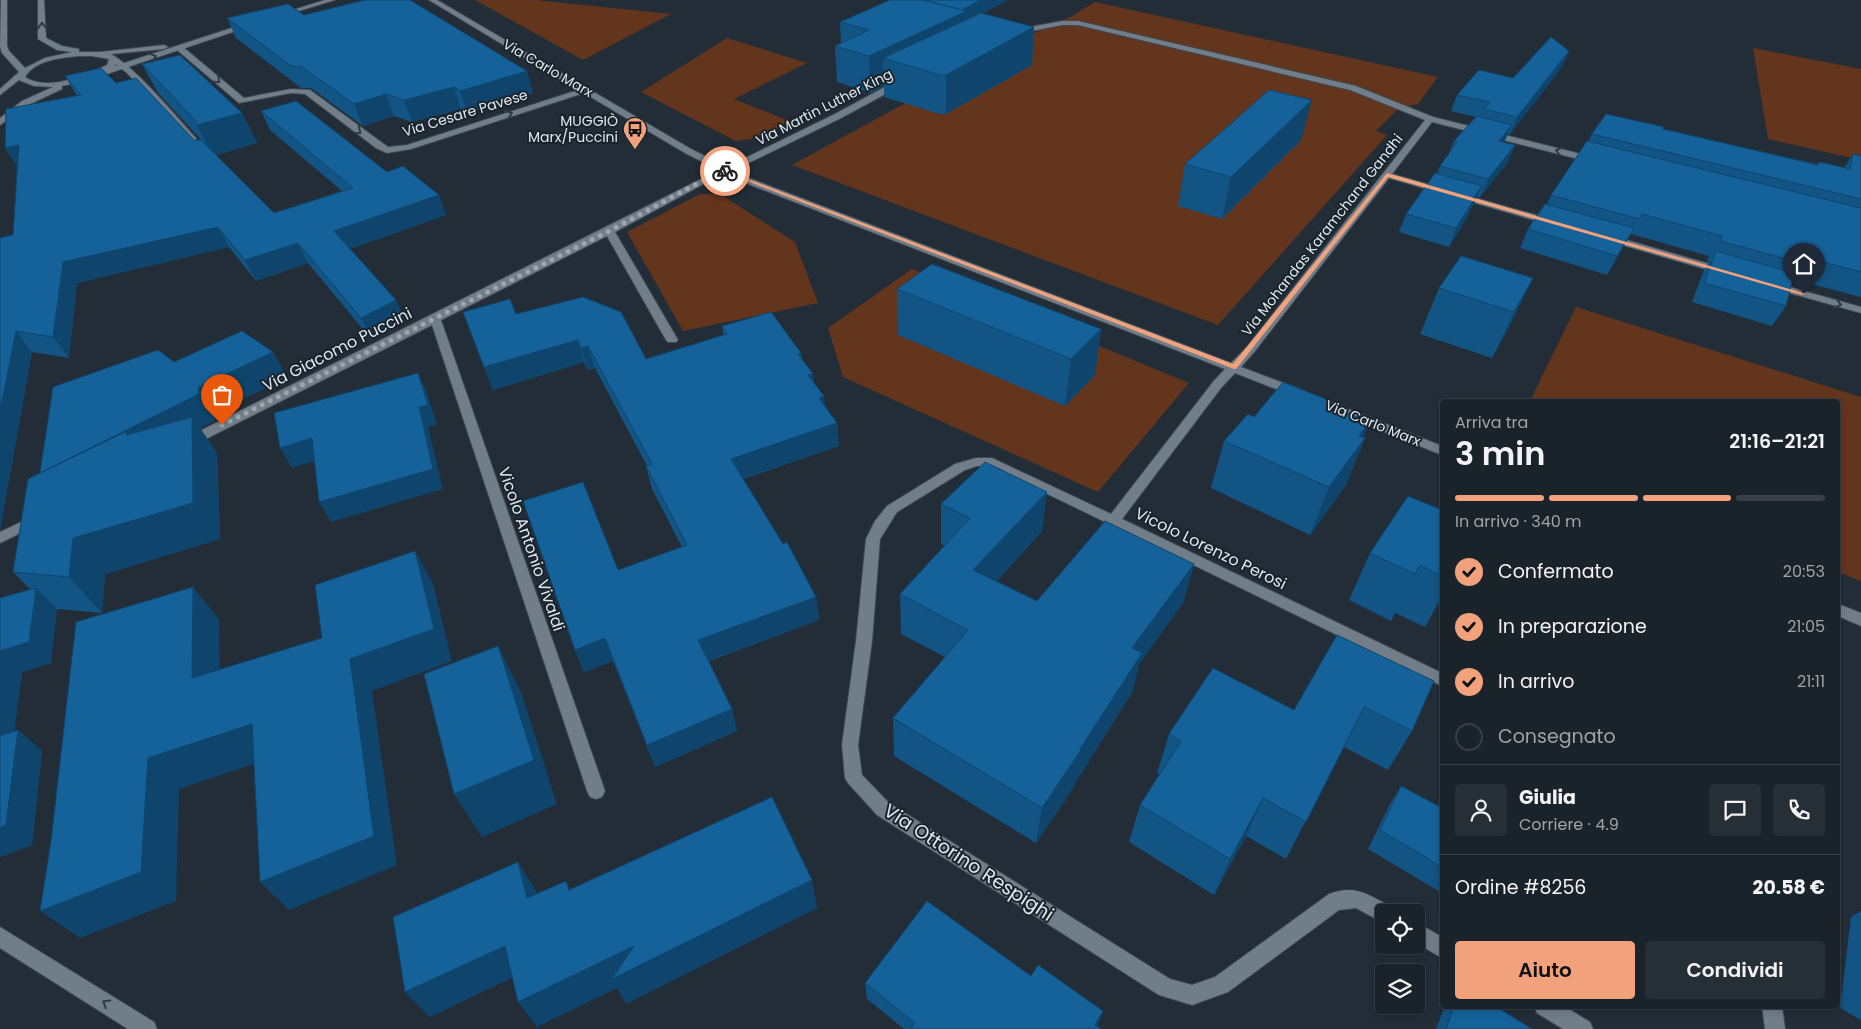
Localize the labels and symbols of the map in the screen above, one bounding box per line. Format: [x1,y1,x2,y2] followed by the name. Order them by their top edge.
[37,22,47,30] one-way arrow
[499,34,597,102] street label: Via Carlo Marx
[148,53,157,63] one-way arrow
[752,64,896,150] street label: Via Martin Luther King
[212,75,221,84] one-way arrow
[400,84,530,142] street label: Via Cesare Pavese
[505,110,513,120] one-way arrow
[528,111,618,147] place label: MUGGIÒ Marx/Puccini
[622,116,648,150] bus stop icon: MUGGIÒ Marx/Puccini
[352,125,361,133] one-way arrow
[1237,130,1407,340] street label: Via Mohandas Karamchand Gandhi
[700,146,750,196] courier
[1555,146,1564,157] one-way arrow
[1783,243,1825,294] pin
[1833,298,1841,308] one-way arrow
[258,302,416,397] street label: Via Giacomo Puccini
[201,374,243,425] pin
[1322,395,1424,451] street label: Via Carlo Marx
[493,464,570,634] street label: Vicolo Antonio Vivaldi
[1131,502,1290,595] street label: Vicolo Lorenzo Perosi
[878,797,1059,928] street label: Via Ottorino Respighi
[102,1000,111,1010] one-way arrow

